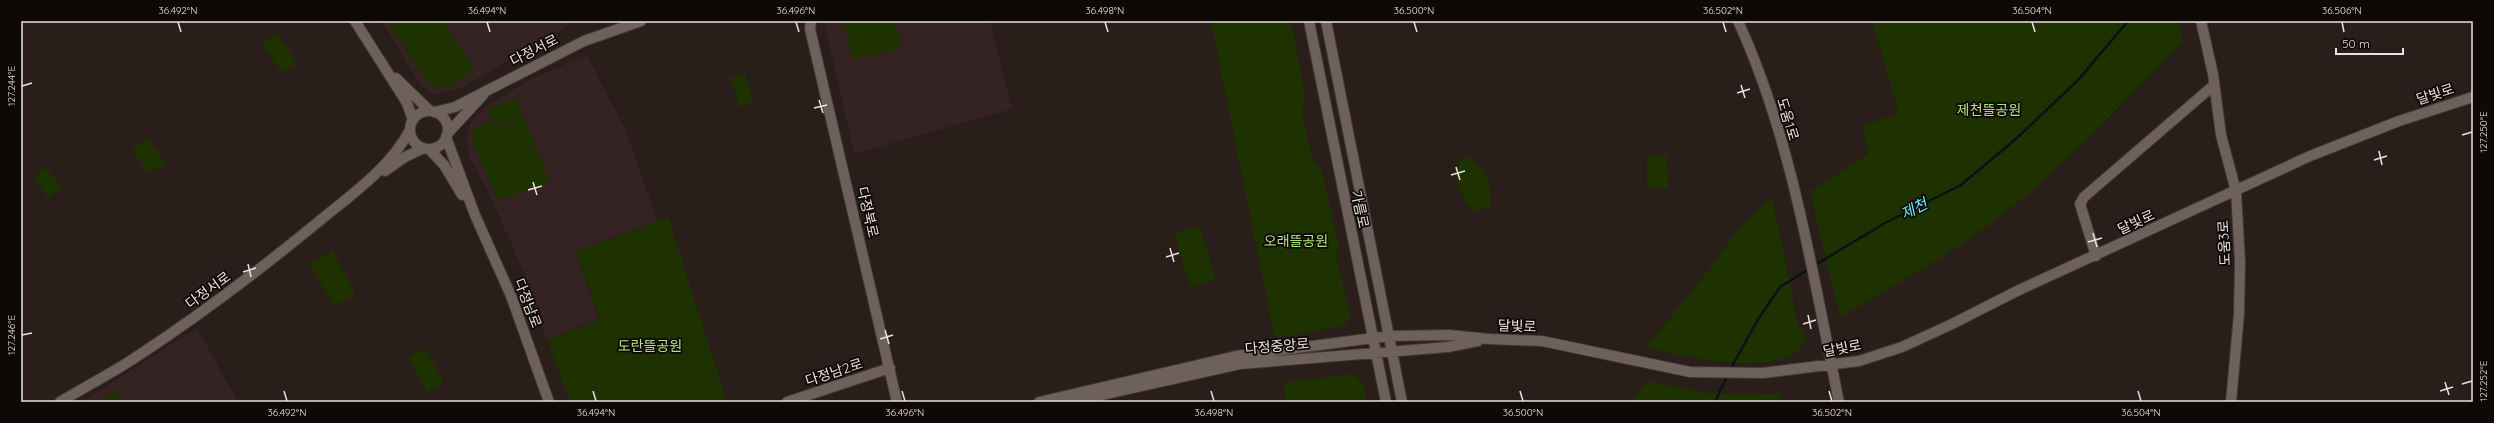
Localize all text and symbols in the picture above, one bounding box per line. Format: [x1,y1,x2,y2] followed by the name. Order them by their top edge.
[159,4,197,17] text: 36.492°N
[468,4,506,17] text: 36.494°N
[777,4,815,17] text: 36.496°N
[1086,4,1124,17] text: 36.498°N
[1394,4,1434,17] text: 36.500°N
[1703,4,1743,17] text: 36.502°N
[2012,4,2052,17] text: 36.504°N
[2322,4,2362,17] text: 36.506°N
[507,30,561,70] street label: 다정서로
[2336,30,2403,56] scale bar
[2342,36,2370,51] text: 50 m
[5,66,18,106] text: 127.244°E
[2414,79,2456,109] street label: 달빛로
[1773,95,1803,143] street label: 도움1로
[1957,101,2021,119] park label: 제천뜰공원
[2477,111,2490,153] text: 127.250°E
[853,185,883,239] street label: 다정북로
[1347,188,1373,230] street label: 가름로
[1897,193,1932,223] water label: 제천
[2115,206,2157,238] street label: 달빛로
[2214,219,2234,266] street label: 도움3로
[1264,232,1328,250] park label: 오래뜰공원
[182,268,234,312] street label: 다정서로
[510,276,546,330] street label: 다정남로
[5,314,18,355] text: 127.246°E
[1497,316,1537,336] street label: 달빛로
[1244,334,1310,358] street label: 다정중앙로
[1821,335,1863,361] street label: 달빛로
[618,337,682,355] park label: 도란뜰공원
[803,354,865,390] street label: 다정남2로
[2477,360,2490,401] text: 127.252°E
[268,406,306,419] text: 36.492°N
[577,406,615,419] text: 36.494°N
[886,406,924,419] text: 36.496°N
[1195,406,1233,419] text: 36.498°N
[1503,406,1543,419] text: 36.500°N
[1812,406,1852,419] text: 36.502°N
[2121,406,2161,419] text: 36.504°N

